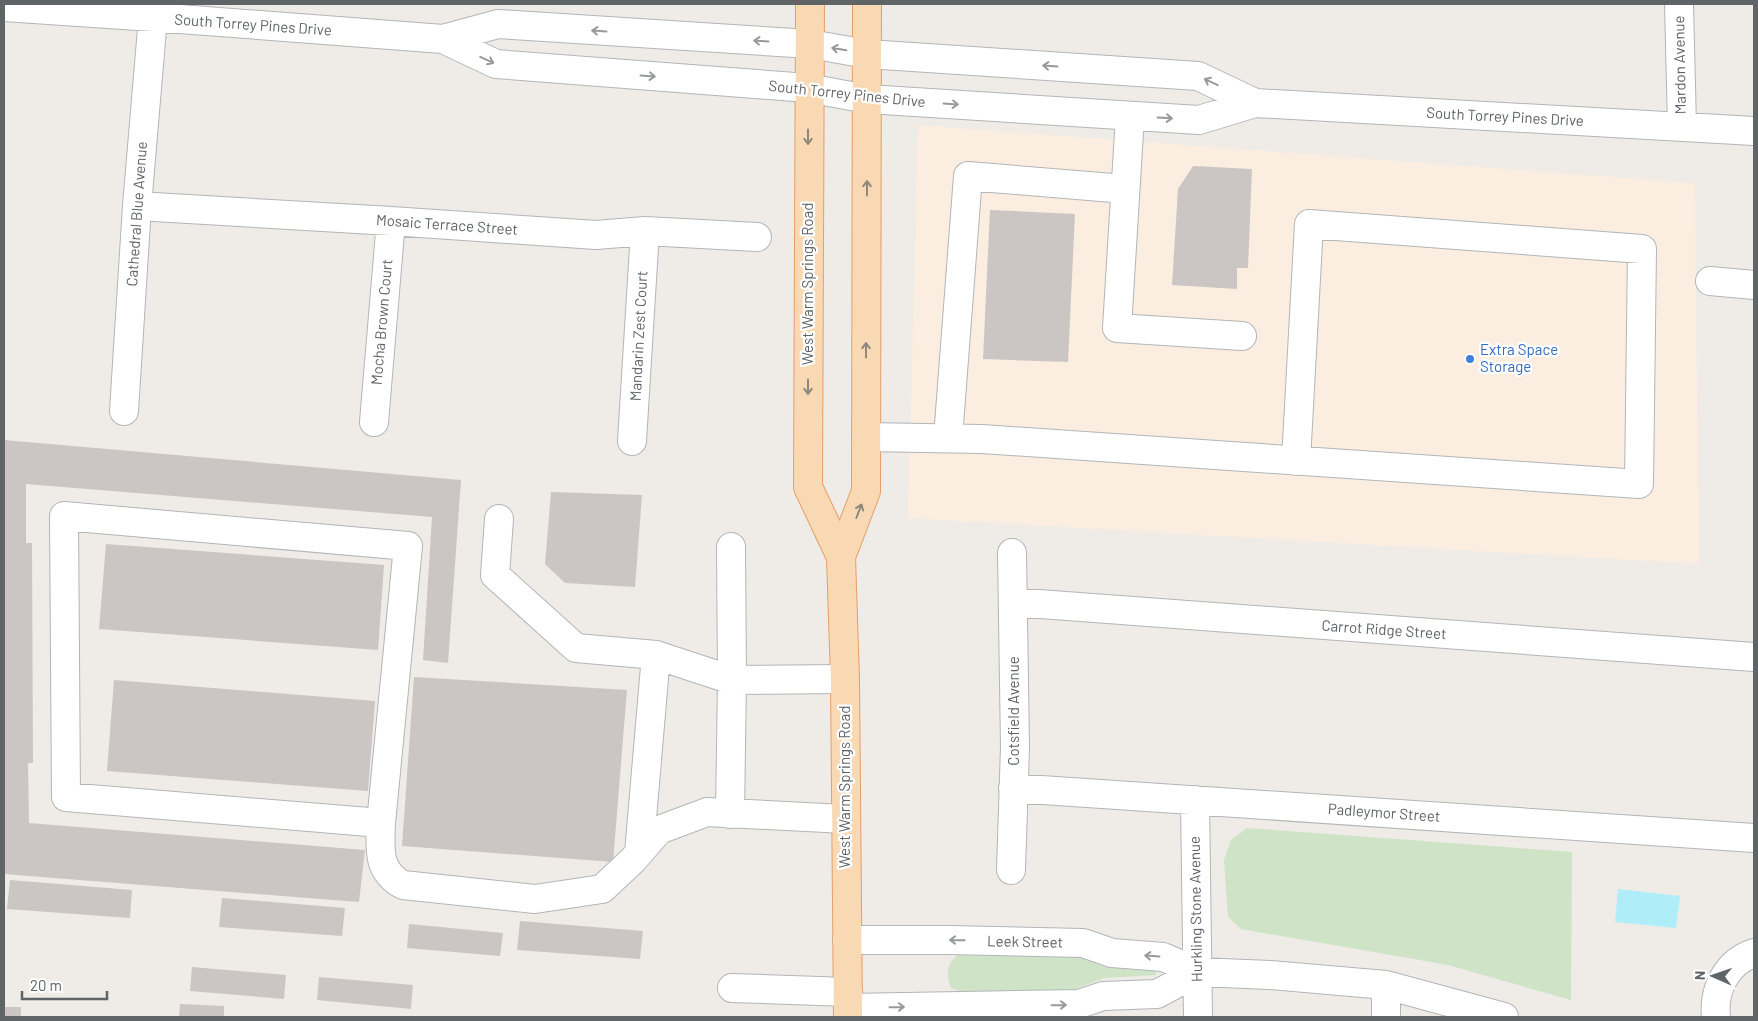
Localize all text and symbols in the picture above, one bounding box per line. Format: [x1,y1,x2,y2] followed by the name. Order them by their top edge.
[174,10,332,38] street label: South Torrey Pines Drive
[1669,15,1689,115] street label: Mardon Avenue
[591,26,607,35] one-way arrow
[754,37,770,46] one-way arrow
[831,44,847,54] one-way arrow
[479,55,494,65] one-way arrow
[1042,62,1058,71] one-way arrow
[640,71,656,80] one-way arrow
[768,76,927,110] street label: South Torrey Pines Drive
[1204,77,1219,86] one-way arrow
[942,100,958,109] one-way arrow
[1426,103,1584,129] street label: South Torrey Pines Drive
[1157,113,1173,123] one-way arrow
[803,128,813,145] one-way arrow
[122,141,150,287] street label: Cathedral Blue Avenue
[862,180,872,196] one-way arrow
[798,203,816,365] street label: West Warm Springs Road
[376,210,519,238] street label: Mosaic Terrace Street
[367,258,395,386] street label: Mocha Brown Court
[626,270,650,402] street label: Mandarin Zest Court
[1480,340,1558,375] place label: Extra Space Storage
[861,342,871,358] one-way arrow
[1464,353,1476,365] marker: Extra Space Storage
[803,378,813,395] one-way arrow
[855,504,864,519] one-way arrow
[1321,616,1447,642] street label: Carrot Ridge Street
[1004,656,1022,766] street label: Cotsfield Avenue
[835,706,853,868] street label: West Warm Springs Road
[1327,799,1441,825] street label: Padleymor Street
[1185,836,1205,982] street label: Hurkling Stone Avenue
[987,931,1063,951] street label: Leek Street
[949,935,965,945] one-way arrow
[1144,951,1160,960] one-way arrow
[1688,951,1738,1001] north arrow
[22,968,108,1000] scale bar
[1691,971,1708,980] text: N
[30,976,62,994] text: 20 m
[1051,1000,1067,1010] one-way arrow
[888,1002,905,1012] one-way arrow

